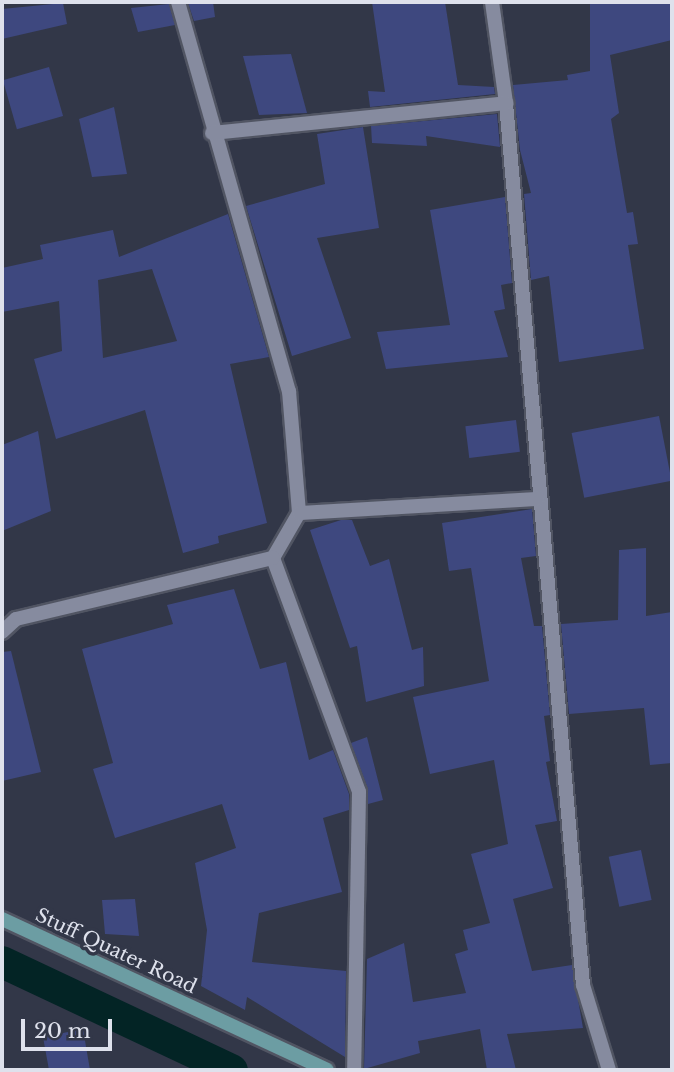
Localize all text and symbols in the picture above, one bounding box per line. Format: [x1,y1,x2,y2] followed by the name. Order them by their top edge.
[32,904,200,998] street label: Stuff Quater Road
[24,1006,116,1050] scale bar
[34,1018,91,1044] text: 20 m

